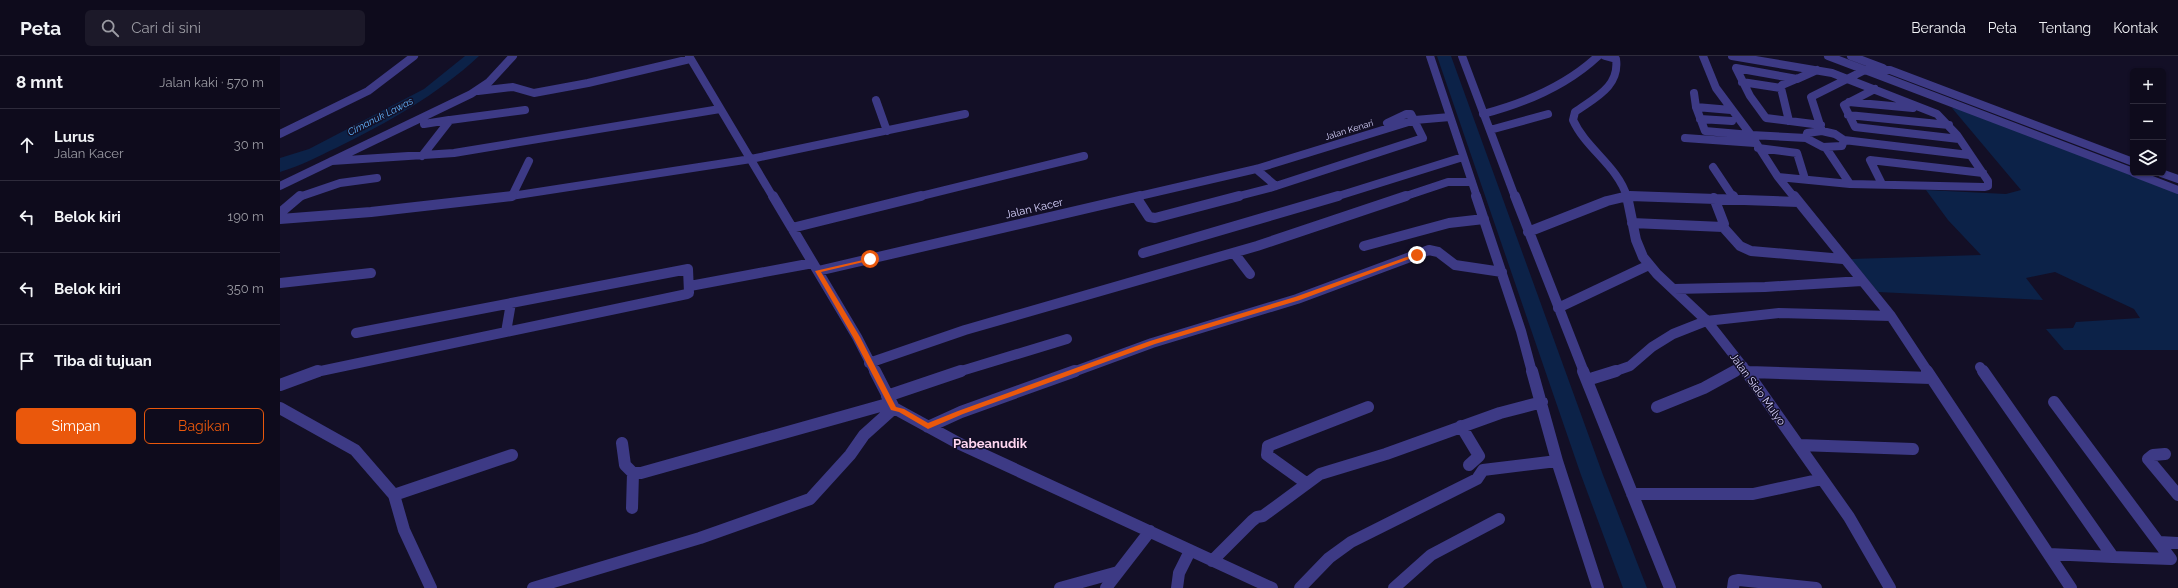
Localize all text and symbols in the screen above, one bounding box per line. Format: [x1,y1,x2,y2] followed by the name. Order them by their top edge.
[85,10,365,46] search box
[20,17,61,39] text: Peta
[99,17,121,39] icon: search
[131,19,201,37] text: Cari di sini
[1911,20,1966,36] text: Beranda
[1988,20,2017,36] text: Peta
[2039,20,2091,36] text: Tentang
[2113,20,2158,36] text: Kontak
[2130,68,2166,176] map controls
[2130,68,2166,104] button: +
[16,72,63,92] text: 8 mnt
[159,75,264,90] text: Jalan kaki · 570 m
[346,95,415,138] water label: Cimanuk Lawas
[2130,104,2166,140] button: −
[1324,118,1374,142] street label: Jalan Kenari
[54,128,95,146] text: Lurus
[16,134,38,156] icon: ahead
[234,137,264,152] text: 30 m
[2130,140,2166,176] button: layers
[54,146,123,161] text: Jalan Kacer
[1004,196,1064,221] street label: Jalan Kacer
[16,206,38,228] icon: left
[54,208,121,226] text: Belok kiri
[228,209,264,224] text: 190 m
[1408,246,1426,264] route end
[861,250,879,268] route start
[16,278,38,300] icon: left
[54,280,121,298] text: Belok kiri
[227,281,264,296] text: 350 m
[16,350,38,372] icon: arrive
[1727,351,1788,428] street label: Jalan Sido Mulyo
[54,352,152,370] text: Tiba di tujuan
[16,408,136,444] button: Simpan
[144,408,264,444] button: Bagikan
[953,436,1028,451] district label: Pabeanudik

